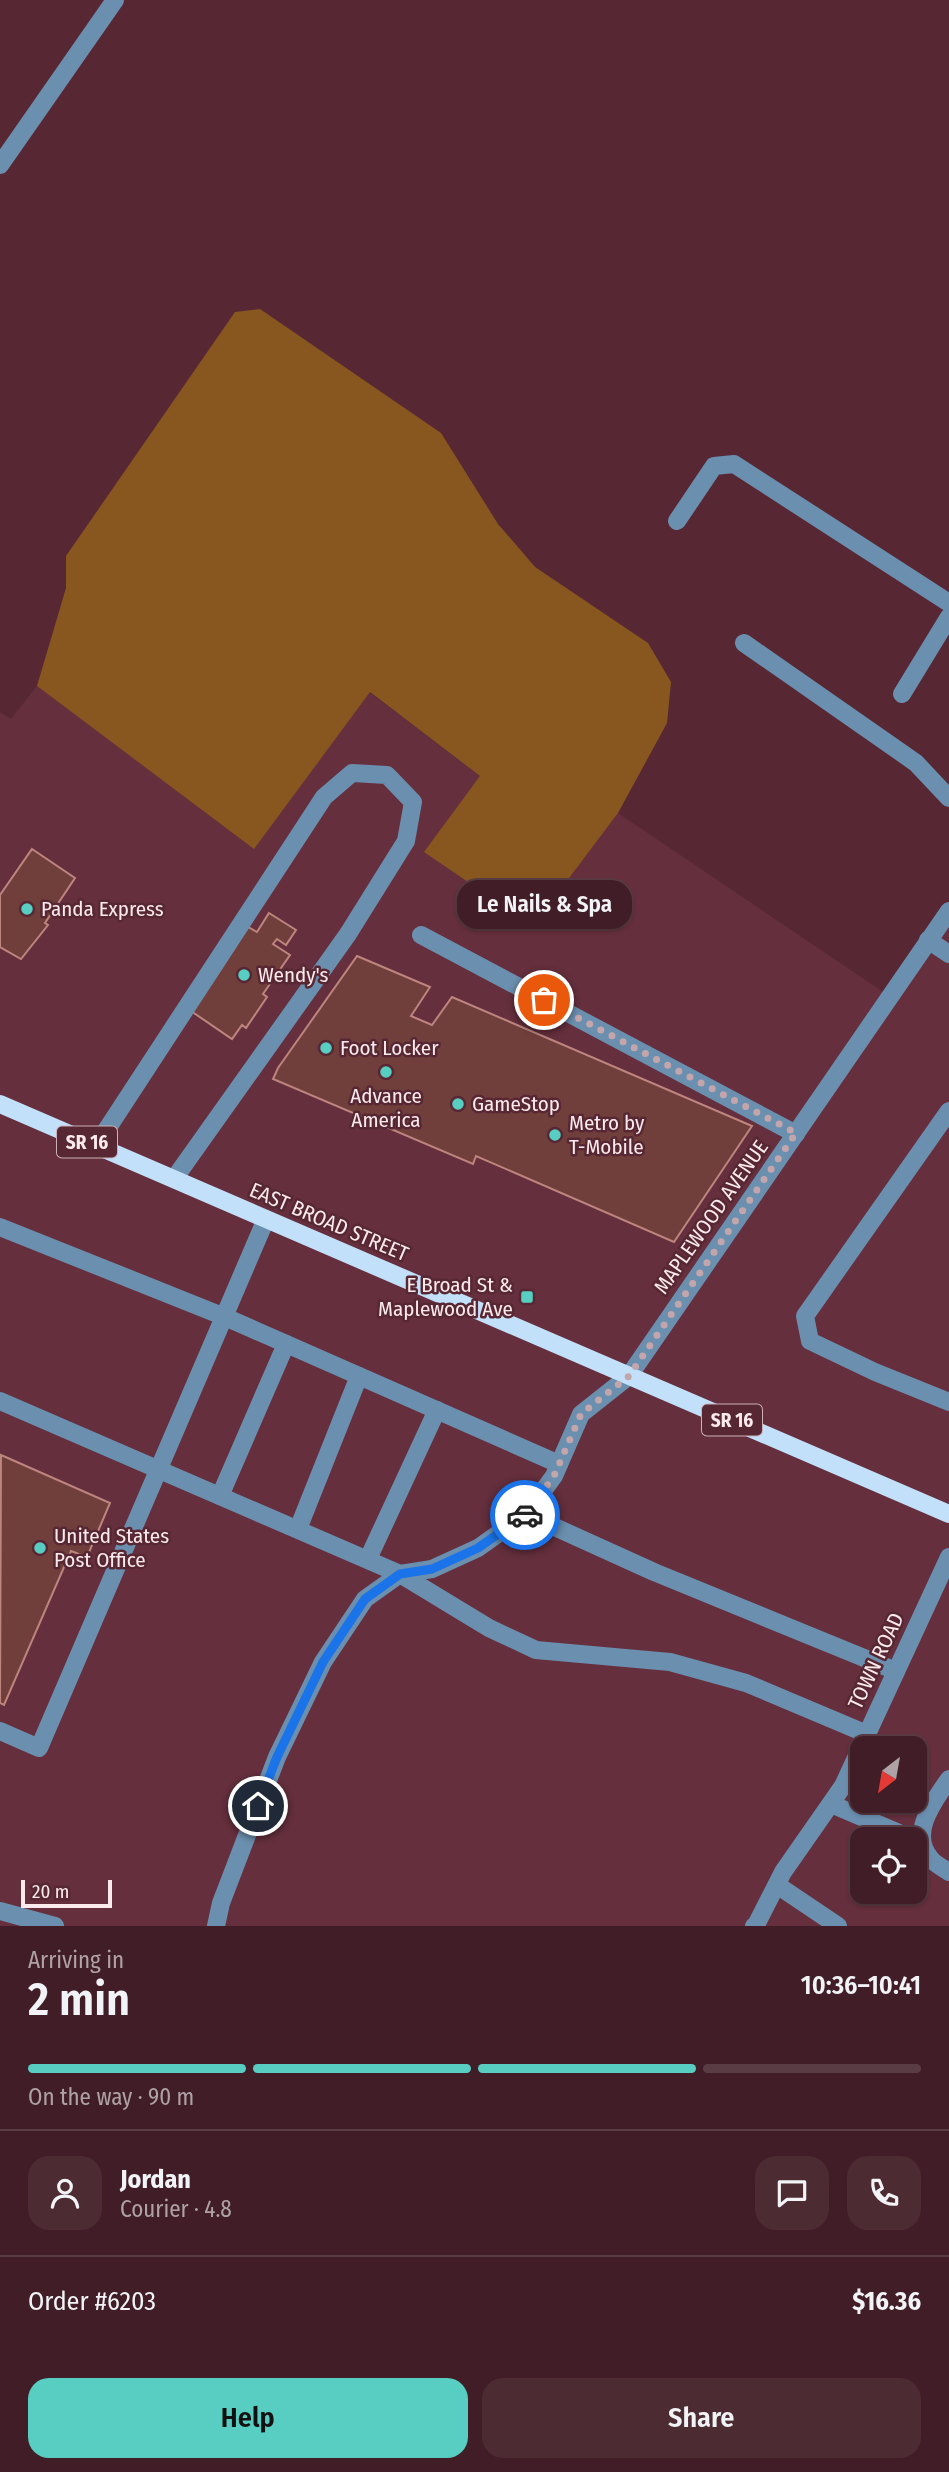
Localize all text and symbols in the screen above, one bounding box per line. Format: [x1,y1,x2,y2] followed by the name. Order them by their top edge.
[456,881,632,930] callout: Le Nails & Spa
[477,890,612,918] text: Le Nails & Spa
[41,896,164,922] place label: Panda Express
[19,901,35,917] marker: Panda Express
[258,962,329,988] place label: Wendy's
[236,967,252,983] marker: Wendy's
[514,970,574,1030] pin
[525,981,563,1019] icon: bag
[340,1035,439,1061] place label: Foot Locker
[318,1040,334,1056] marker: Foot Locker
[378,1064,394,1080] marker: Advance America
[350,1083,422,1133] place label: Advance America
[472,1091,560,1117] place label: GameStop
[450,1096,466,1112] marker: GameStop
[569,1110,645,1160] place label: Metro by T-Mobile
[57,1126,117,1158] road number: SR 16
[547,1127,563,1143] marker: Metro by T-Mobile
[648,1135,774,1299] street label: MAPLEWOOD AVENUE
[246,1177,413,1267] street label: EAST BROAD STREET
[378,1272,513,1322] place label: E Broad St & Maplewood Ave
[519,1289,535,1305] marker: E Broad St & Maplewood Ave
[702,1404,762,1436] road number: SR 16
[490,1480,560,1550] courier
[506,1496,544,1534] icon: car
[54,1523,169,1573] place label: United States Post Office
[32,1540,48,1556] marker: United States Post Office
[842,1609,910,1713] street label: TOWN ROAD
[850,1736,928,1813] north arrow
[850,1736,927,1904] map controls
[228,1776,288,1836] pin
[239,1787,277,1825] icon: home
[850,1827,927,1904] button: locate
[21,1877,112,1909] scale bar
[32,1880,69,1903] text: 20 m
[28,1946,124,1974] text: Arriving in
[801,1970,921,2001] text: 10:36–10:41
[28,1972,130,2027] text: 2 min
[28,2083,194,2111] text: On the way · 90 m
[28,2156,102,2230] button: person
[755,2156,829,2230] button: chat
[847,2156,921,2230] button: phone
[120,2164,191,2195] text: Jordan
[120,2195,232,2223] text: Courier · 4.8
[28,2286,156,2317] text: Order #6203
[852,2286,921,2317] text: $16.36
[28,2378,468,2458] button: Help
[482,2378,921,2458] button: Share

